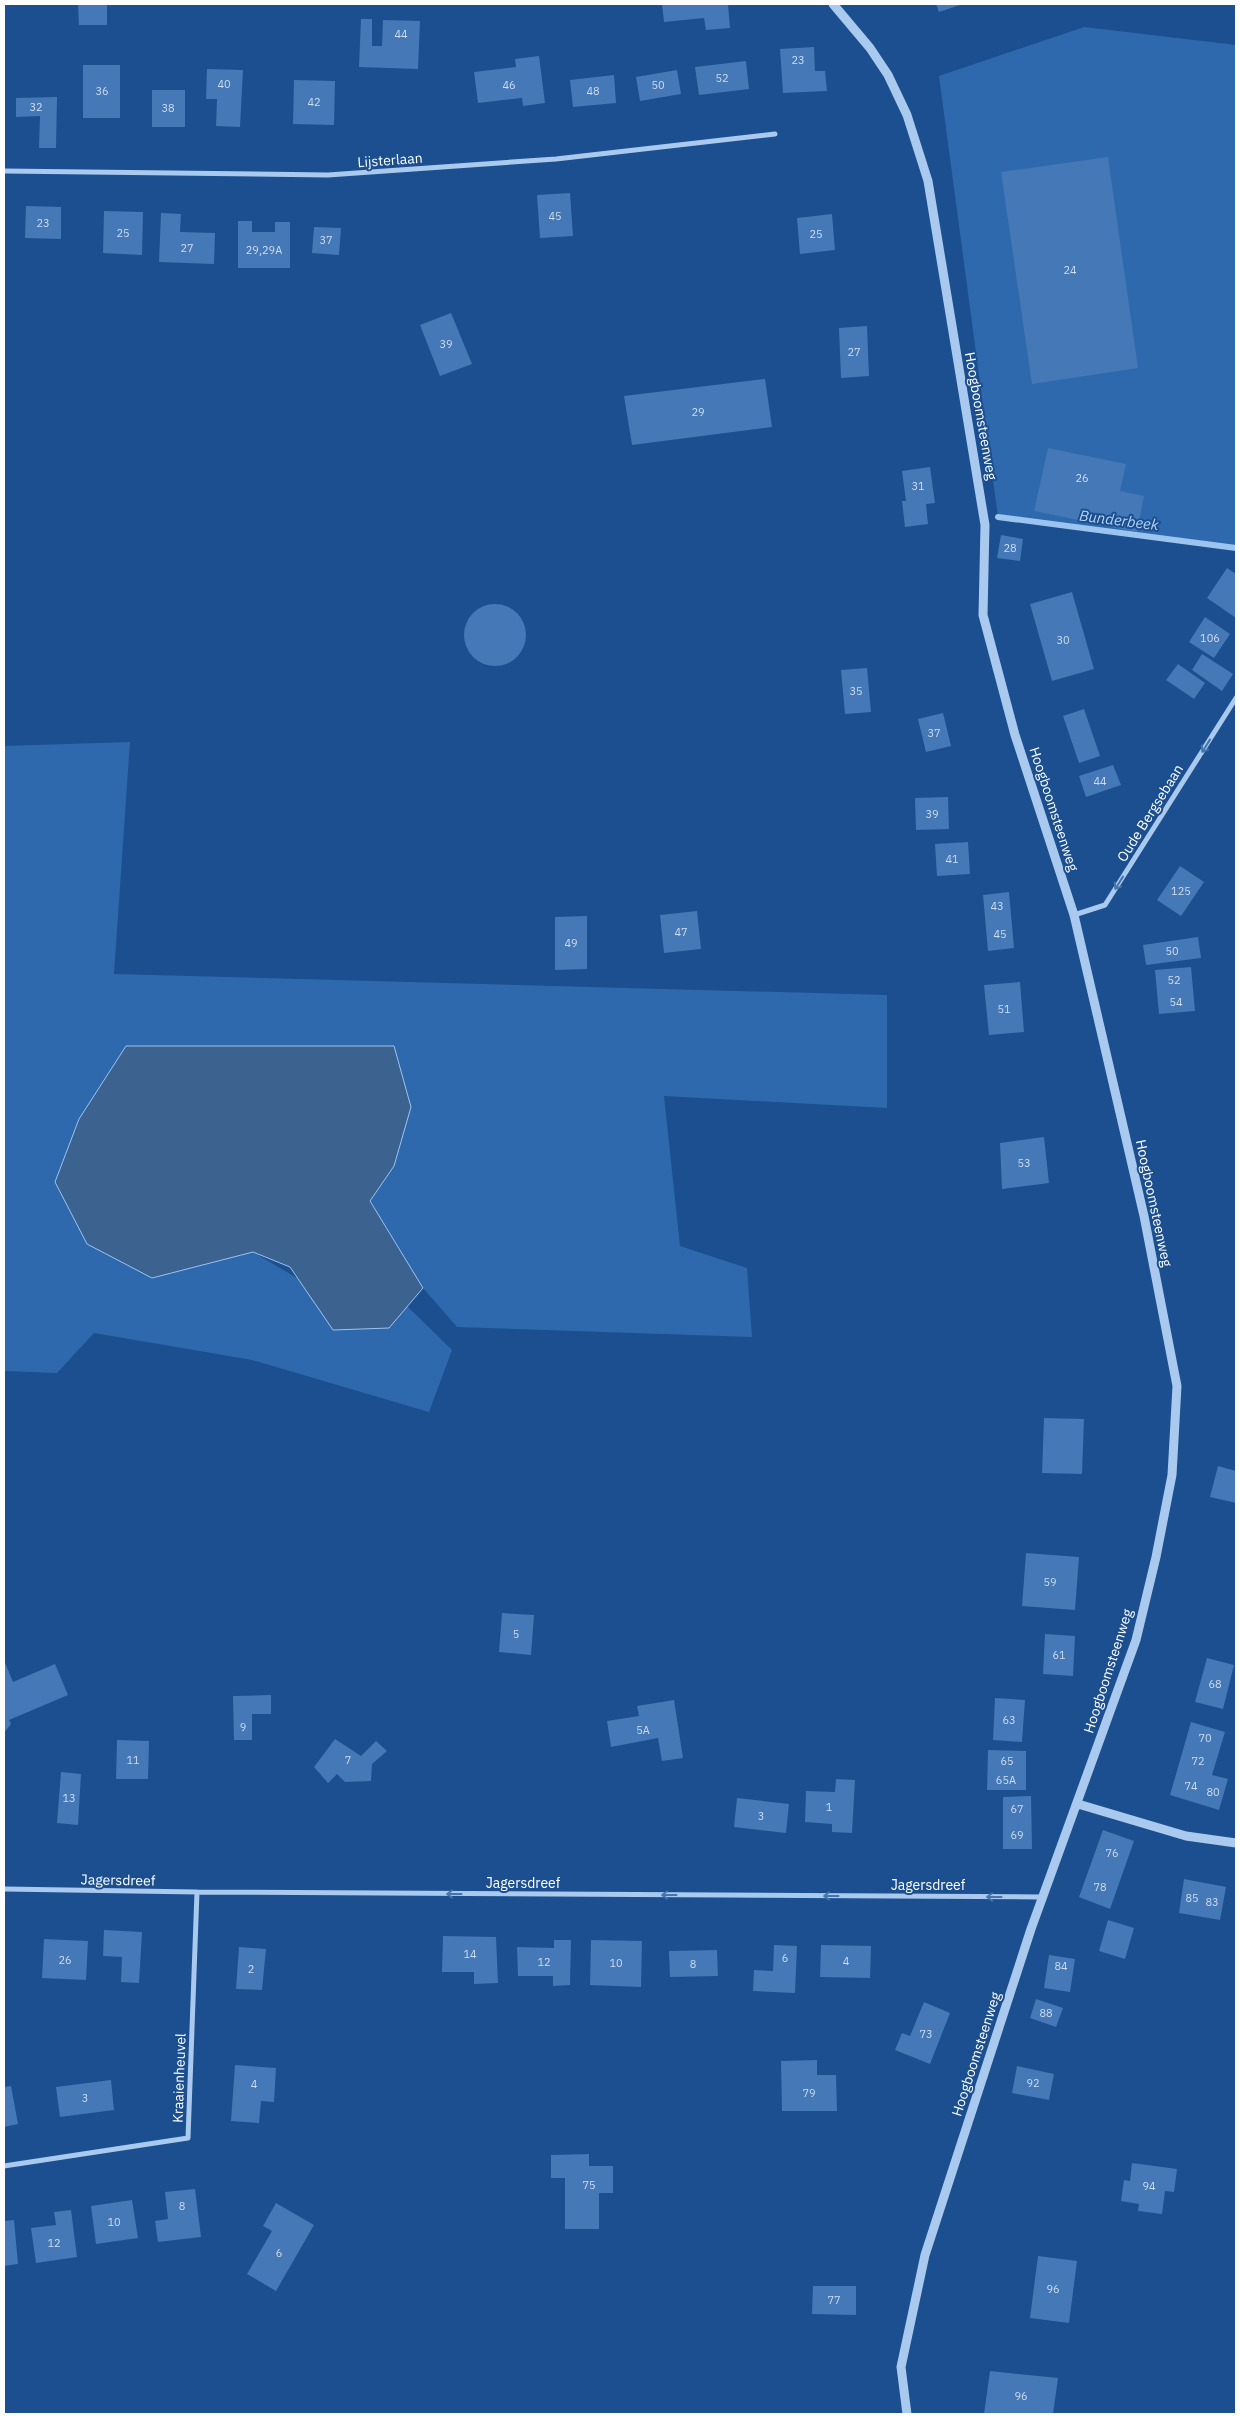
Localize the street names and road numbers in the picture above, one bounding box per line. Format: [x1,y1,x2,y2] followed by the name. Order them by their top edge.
[357,149,423,171] street label: Lijsterlaan
[961,351,1001,482] street label: Hoogboomsteenweg
[1025,745,1083,874] street label: Hoogboomsteenweg
[1113,761,1187,865] street label: Oude Bergsebaan
[1132,1138,1176,1269] street label: Hoogboomsteenweg
[1079,1606,1137,1735] street label: Hoogboomsteenweg
[81,1870,156,1890] street label: Jagersdreef
[486,1874,561,1892] street label: Jagersdreef
[891,1876,966,1894] street label: Jagersdreef
[947,1989,1005,2118] street label: Hoogboomsteenweg
[168,2033,190,2123] street label: Kraaienheuvel

